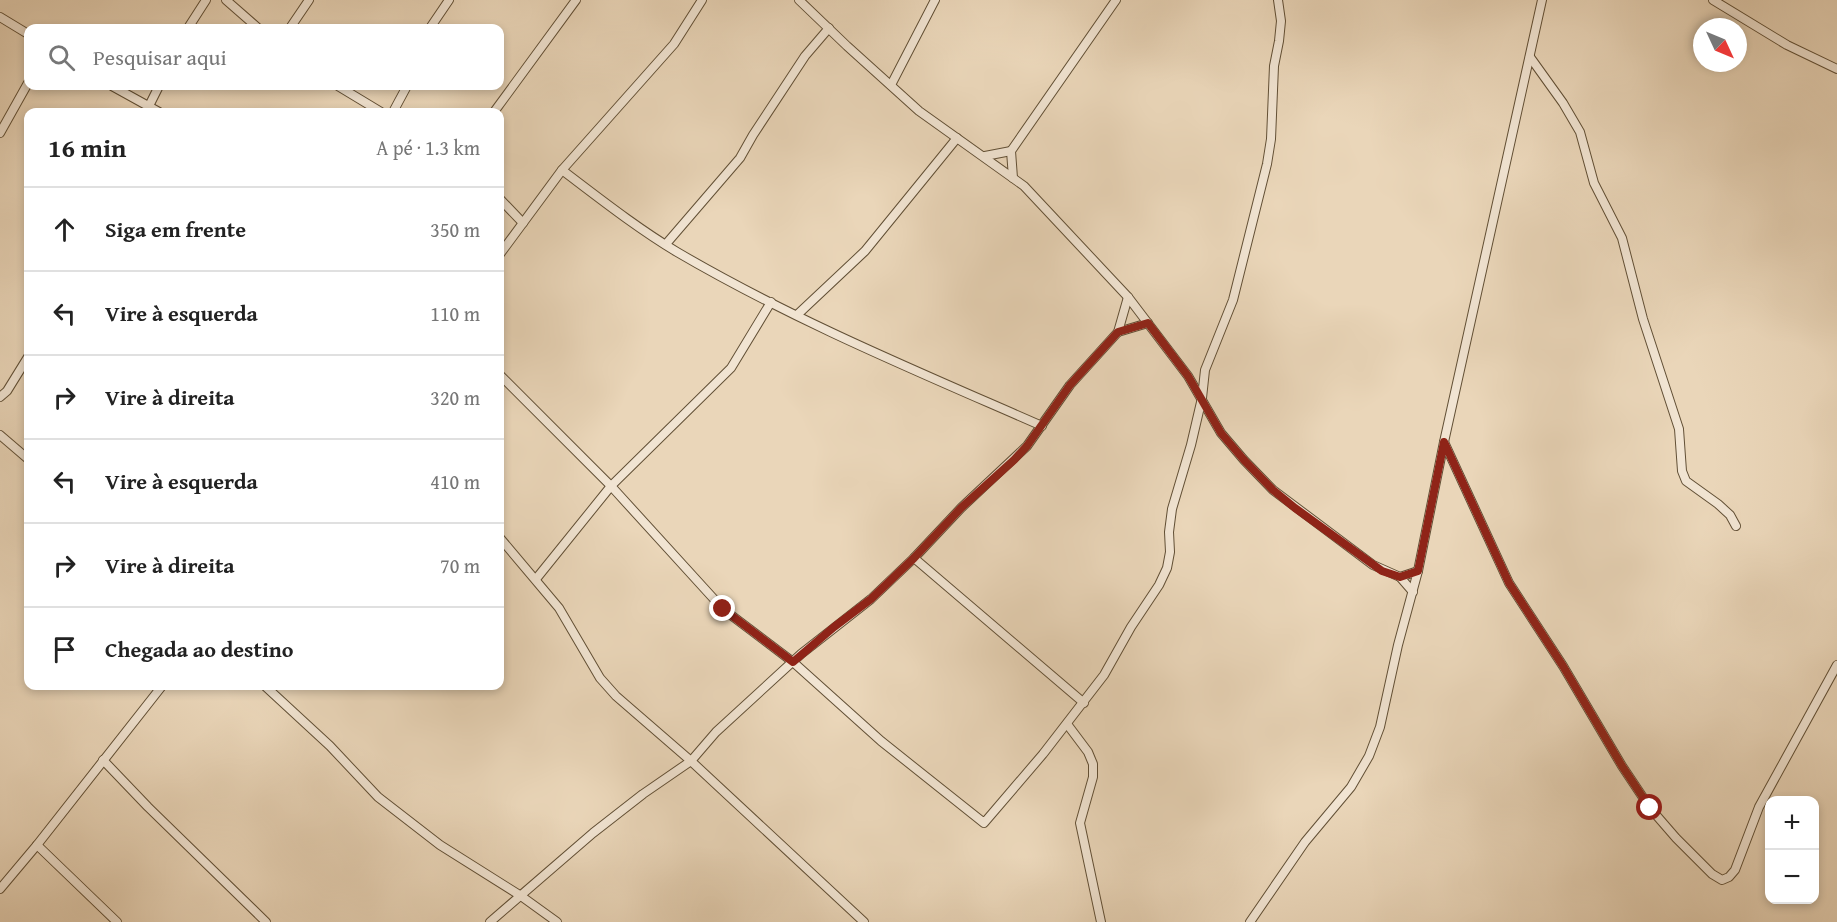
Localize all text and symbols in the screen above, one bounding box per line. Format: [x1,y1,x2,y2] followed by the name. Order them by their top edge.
[1693,18,1747,72] north arrow
[24,24,504,90] search box
[45,41,78,74] icon: search
[93,41,227,73] text: Pesquisar aqui
[48,128,126,167] text: 16 min
[376,133,480,162] text: A pé · 1.3 km
[48,213,81,246] icon: ahead
[105,213,246,245] text: Siga em frente
[430,215,480,244] text: 350 m
[48,297,81,330] icon: left
[105,297,258,329] text: Vire à esquerda
[430,299,480,328] text: 110 m
[48,381,81,414] icon: right
[105,381,235,413] text: Vire à direita
[430,383,480,412] text: 320 m
[48,465,81,498] icon: left
[105,465,258,497] text: Vire à esquerda
[430,467,480,496] text: 410 m
[48,549,81,582] icon: right
[105,549,235,581] text: Vire à direita
[440,551,480,580] text: 70 m
[709,595,735,621] route end
[48,633,81,666] icon: arrive
[105,633,293,665] text: Chegada ao destino
[1636,794,1662,820] route start
[1765,796,1819,904] map controls
[1765,796,1819,850] button: +
[1765,850,1819,904] button: −

